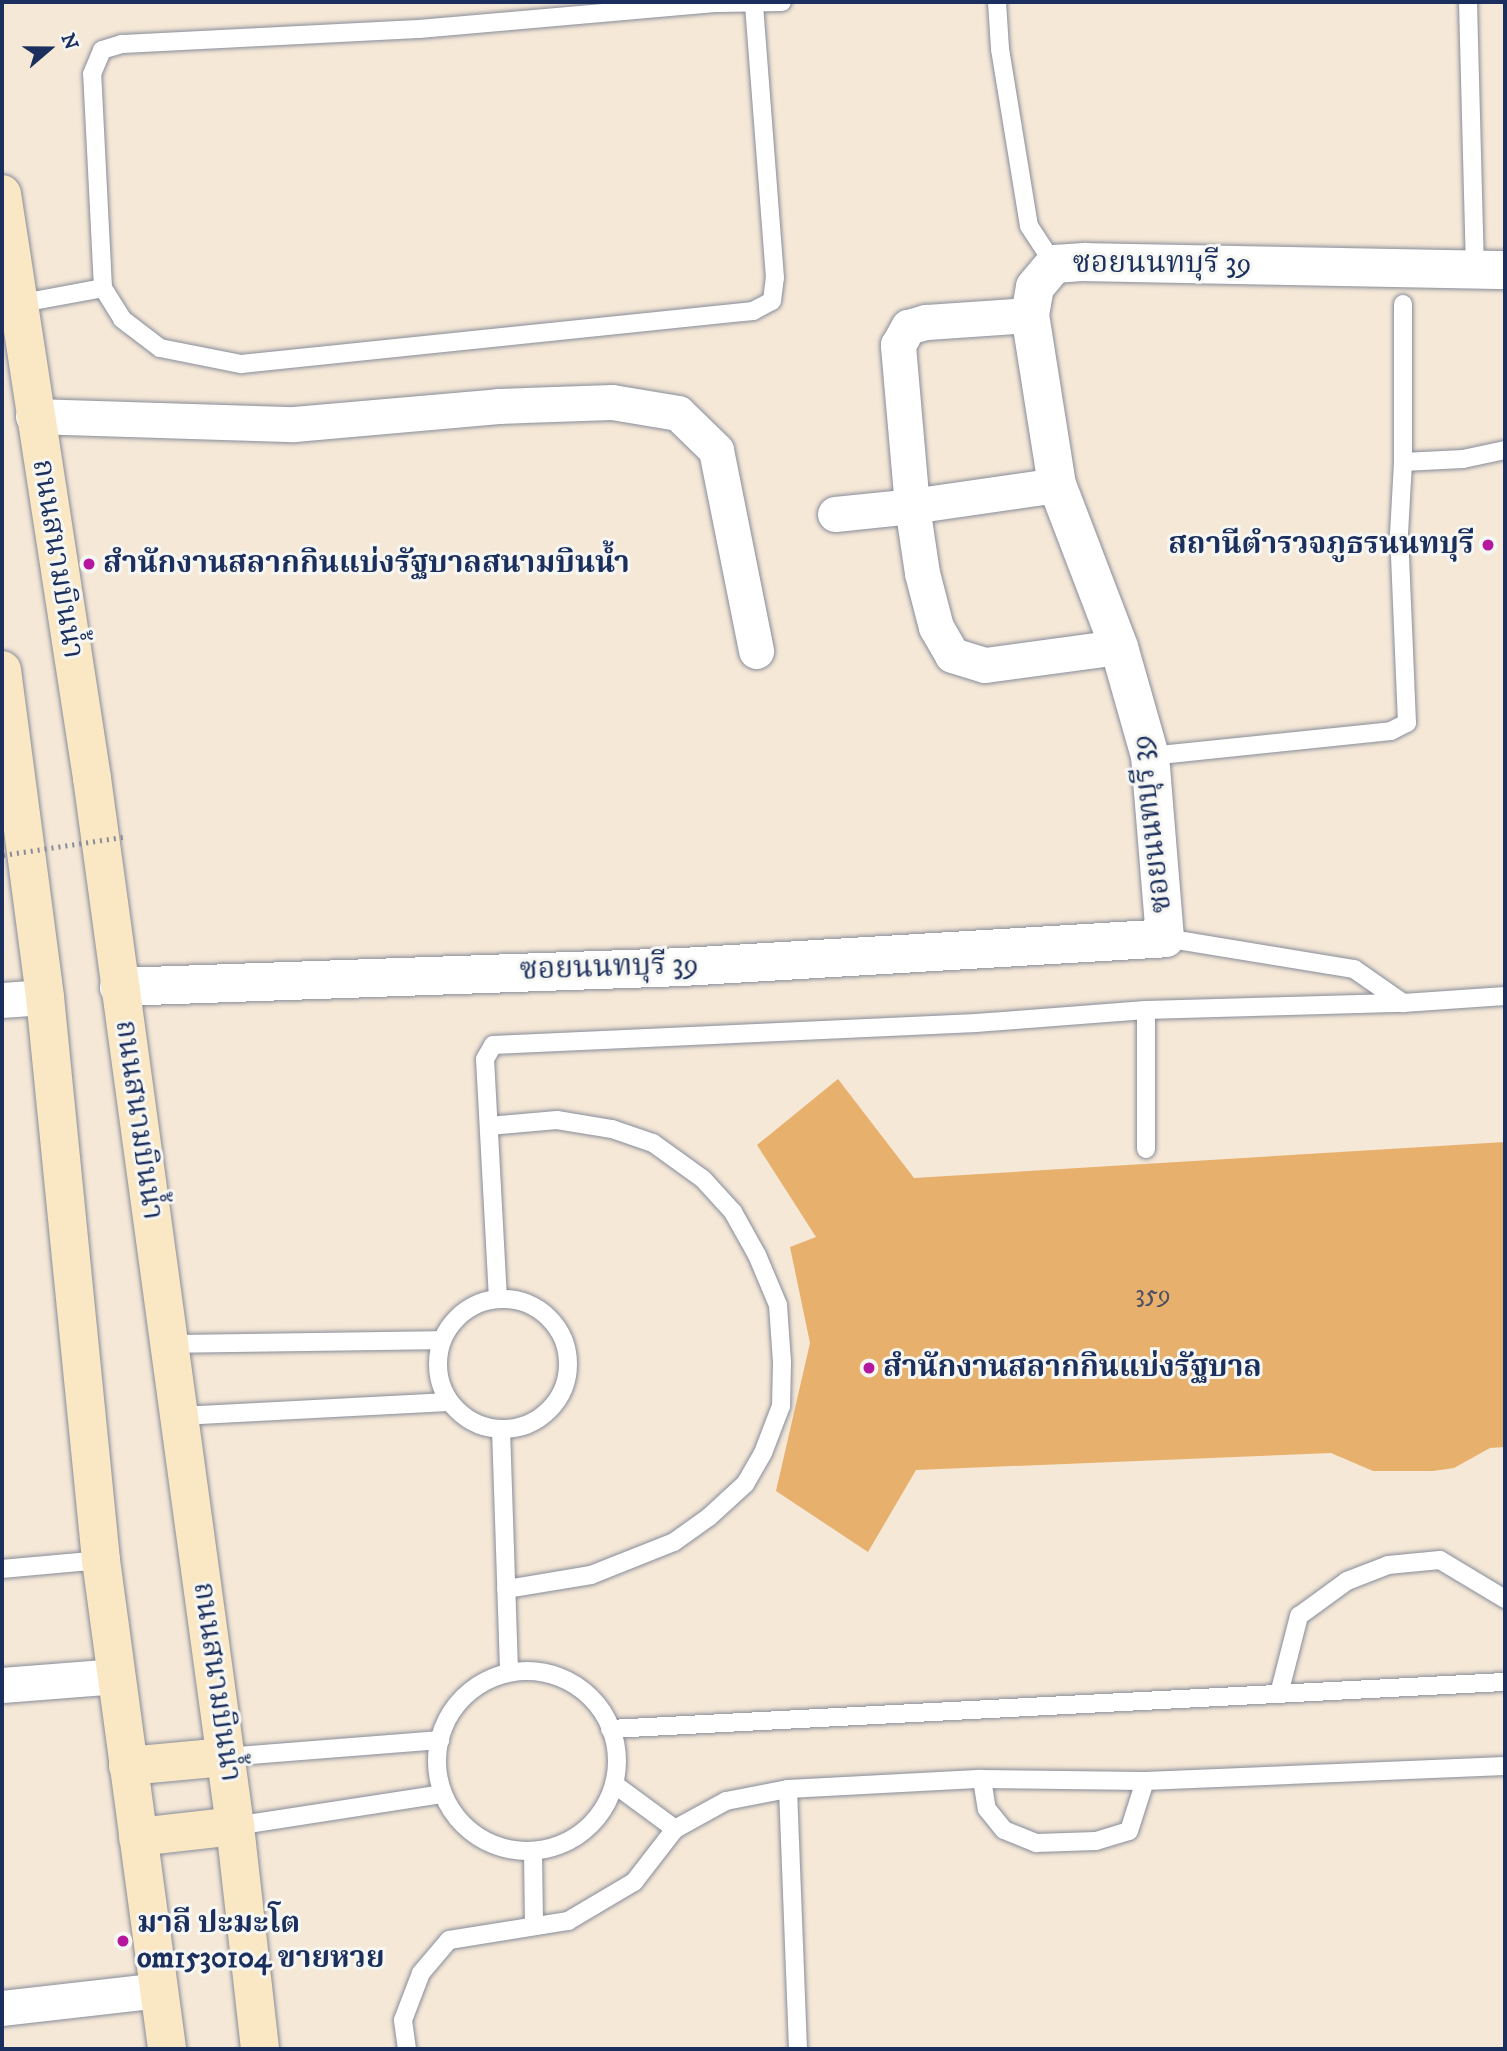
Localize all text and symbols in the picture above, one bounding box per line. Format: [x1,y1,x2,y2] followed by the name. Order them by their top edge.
[14,14,84,84] north arrow
[56,30,83,53] text: N
[1073,246,1251,282] street label: ซอยนนทบุรี 39
[23,457,91,661] street label: ถนนสนามบินน้ำ
[1168,527,1474,563] place label: สถานีตำรวจภูธรนนทบุรี
[1480,537,1496,553] marker: สถานีตำรวจภูธรนนทบุรี
[103,546,630,582] place label: สำนักงานสลากกินแบ่งรัฐบาลสนามบินน้ำ
[81,556,97,572] marker: สำนักงานสลากกินแบ่งรัฐบาลสนามบินน้ำ
[1123,733,1181,915] street label: ซอยนนทบุรี 39
[519,947,699,989] street label: ซอยนนทบุรี 39
[106,1018,170,1222] street label: ถนนสนามบินน้ำ
[1135,1279,1171,1311] house number: 359
[883,1350,1262,1386] place label: สำนักงานสลากกินแบ่งรัฐบาล
[861,1360,877,1376] marker: สำนักงานสลากกินแบ่งรัฐบาล
[184,1580,248,1784] street label: ถนนสนามบินน้ำ
[137,1906,385,1976] place label: มาลี ปะมะโต om1530104 ขายหวย
[115,1933,131,1949] marker: มาลี ปะมะโต om1530104 ขายหวย

